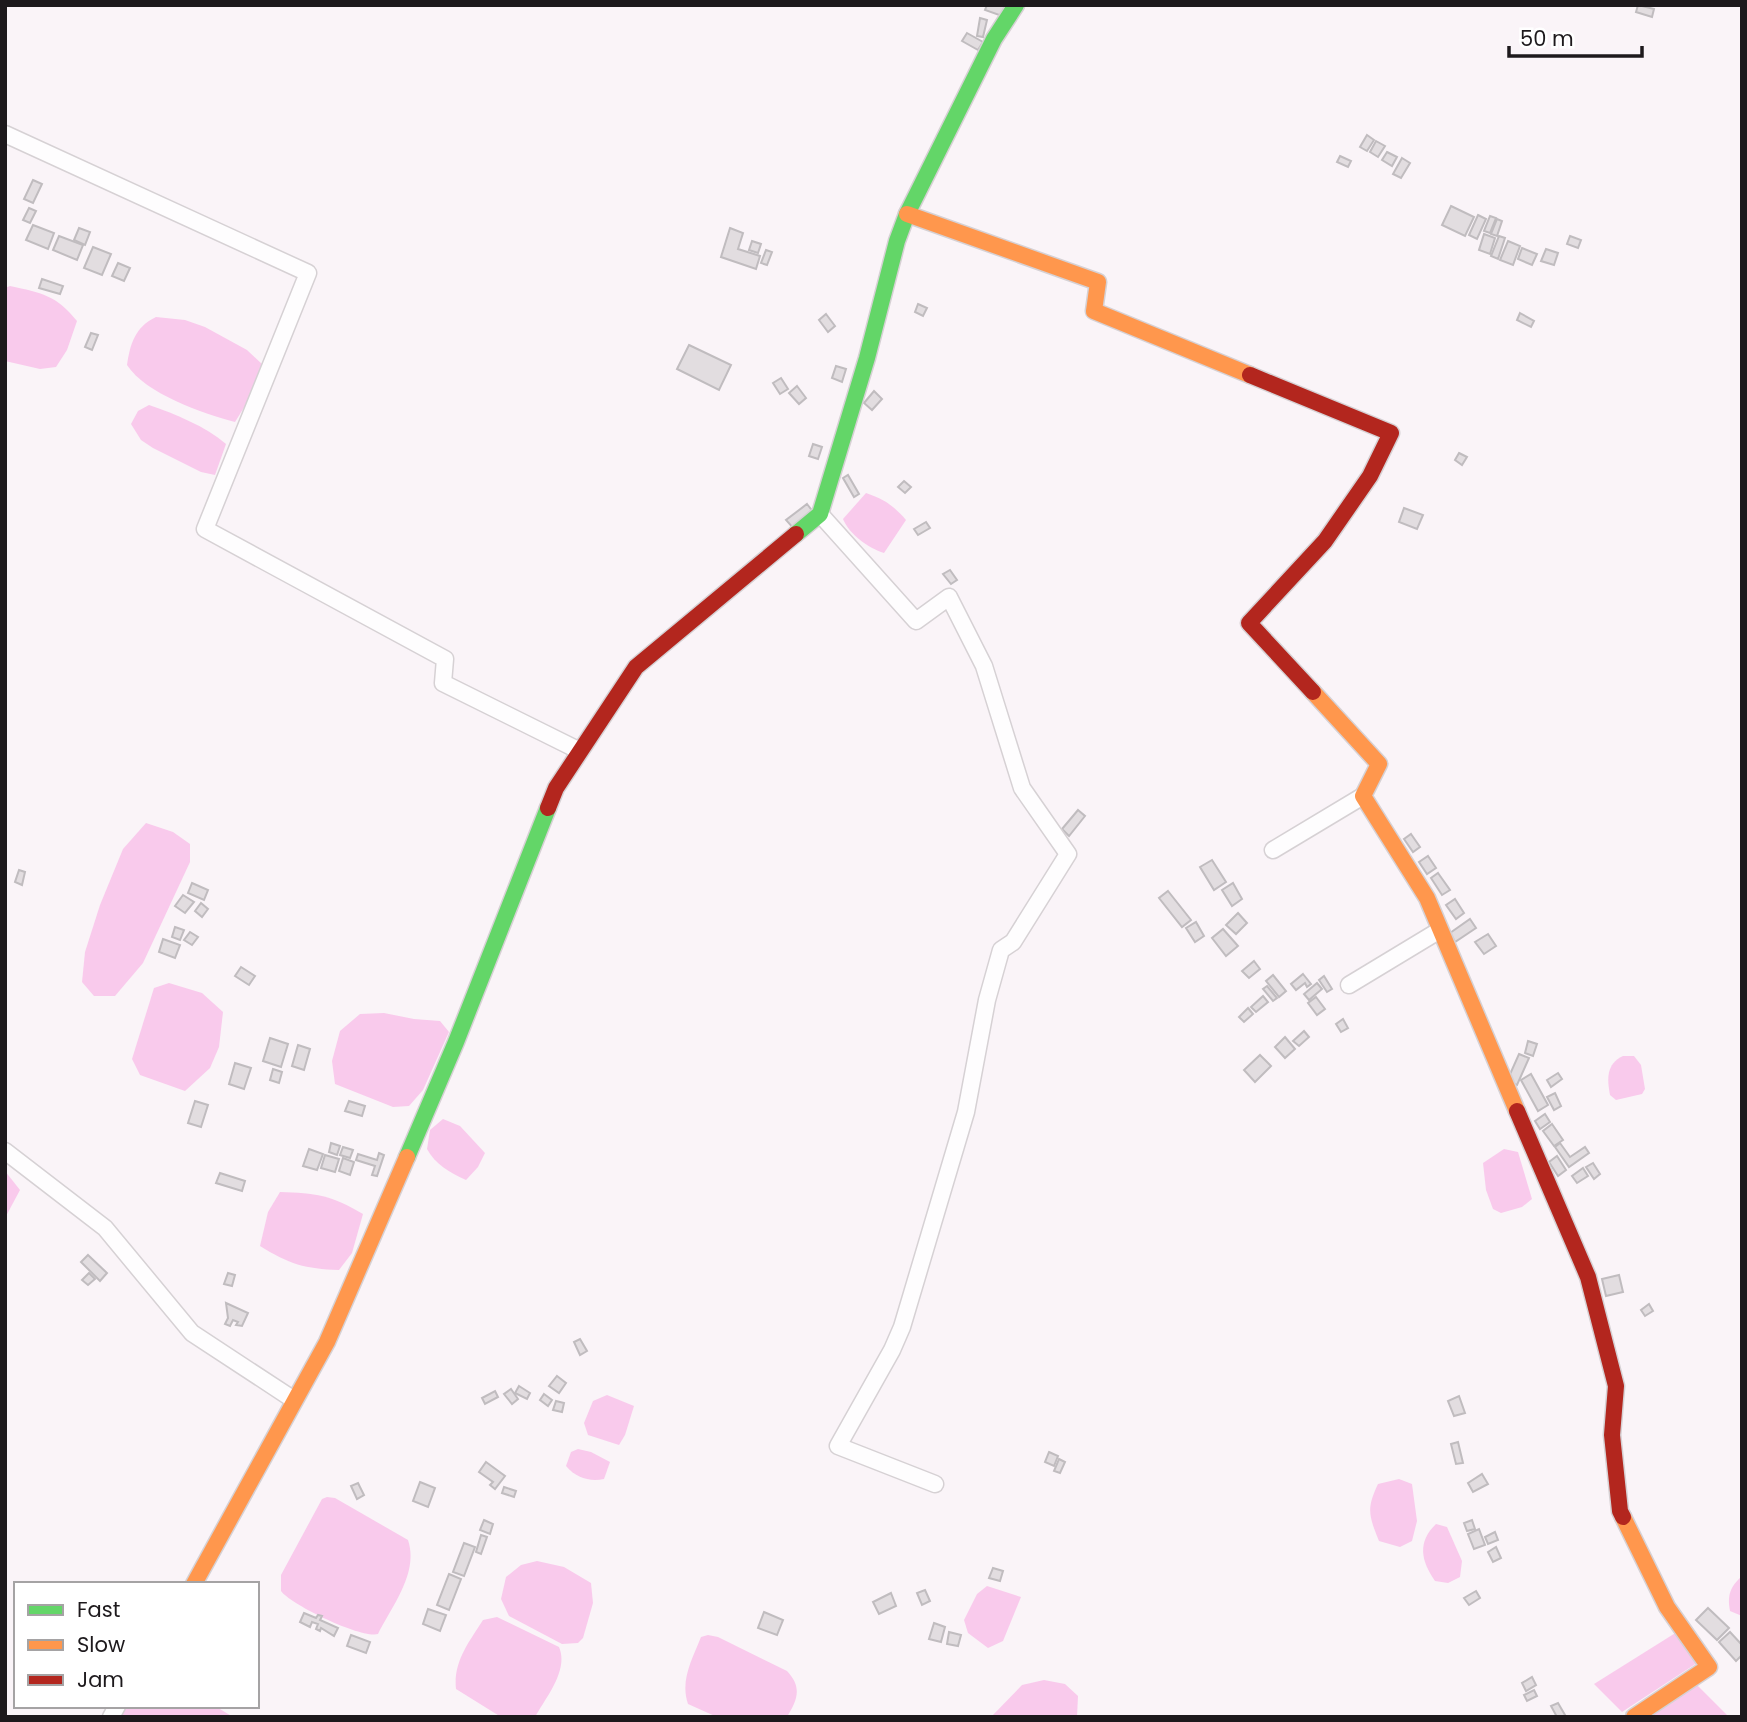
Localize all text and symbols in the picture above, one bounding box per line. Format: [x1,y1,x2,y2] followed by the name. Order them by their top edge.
[1509,14,1642,58] scale bar
[1520,24,1574,53] text: 50 m
[14,1582,259,1708] legend
[77,1595,120,1624] text: Fast
[77,1630,125,1659] text: Slow
[77,1665,124,1694] text: Jam

